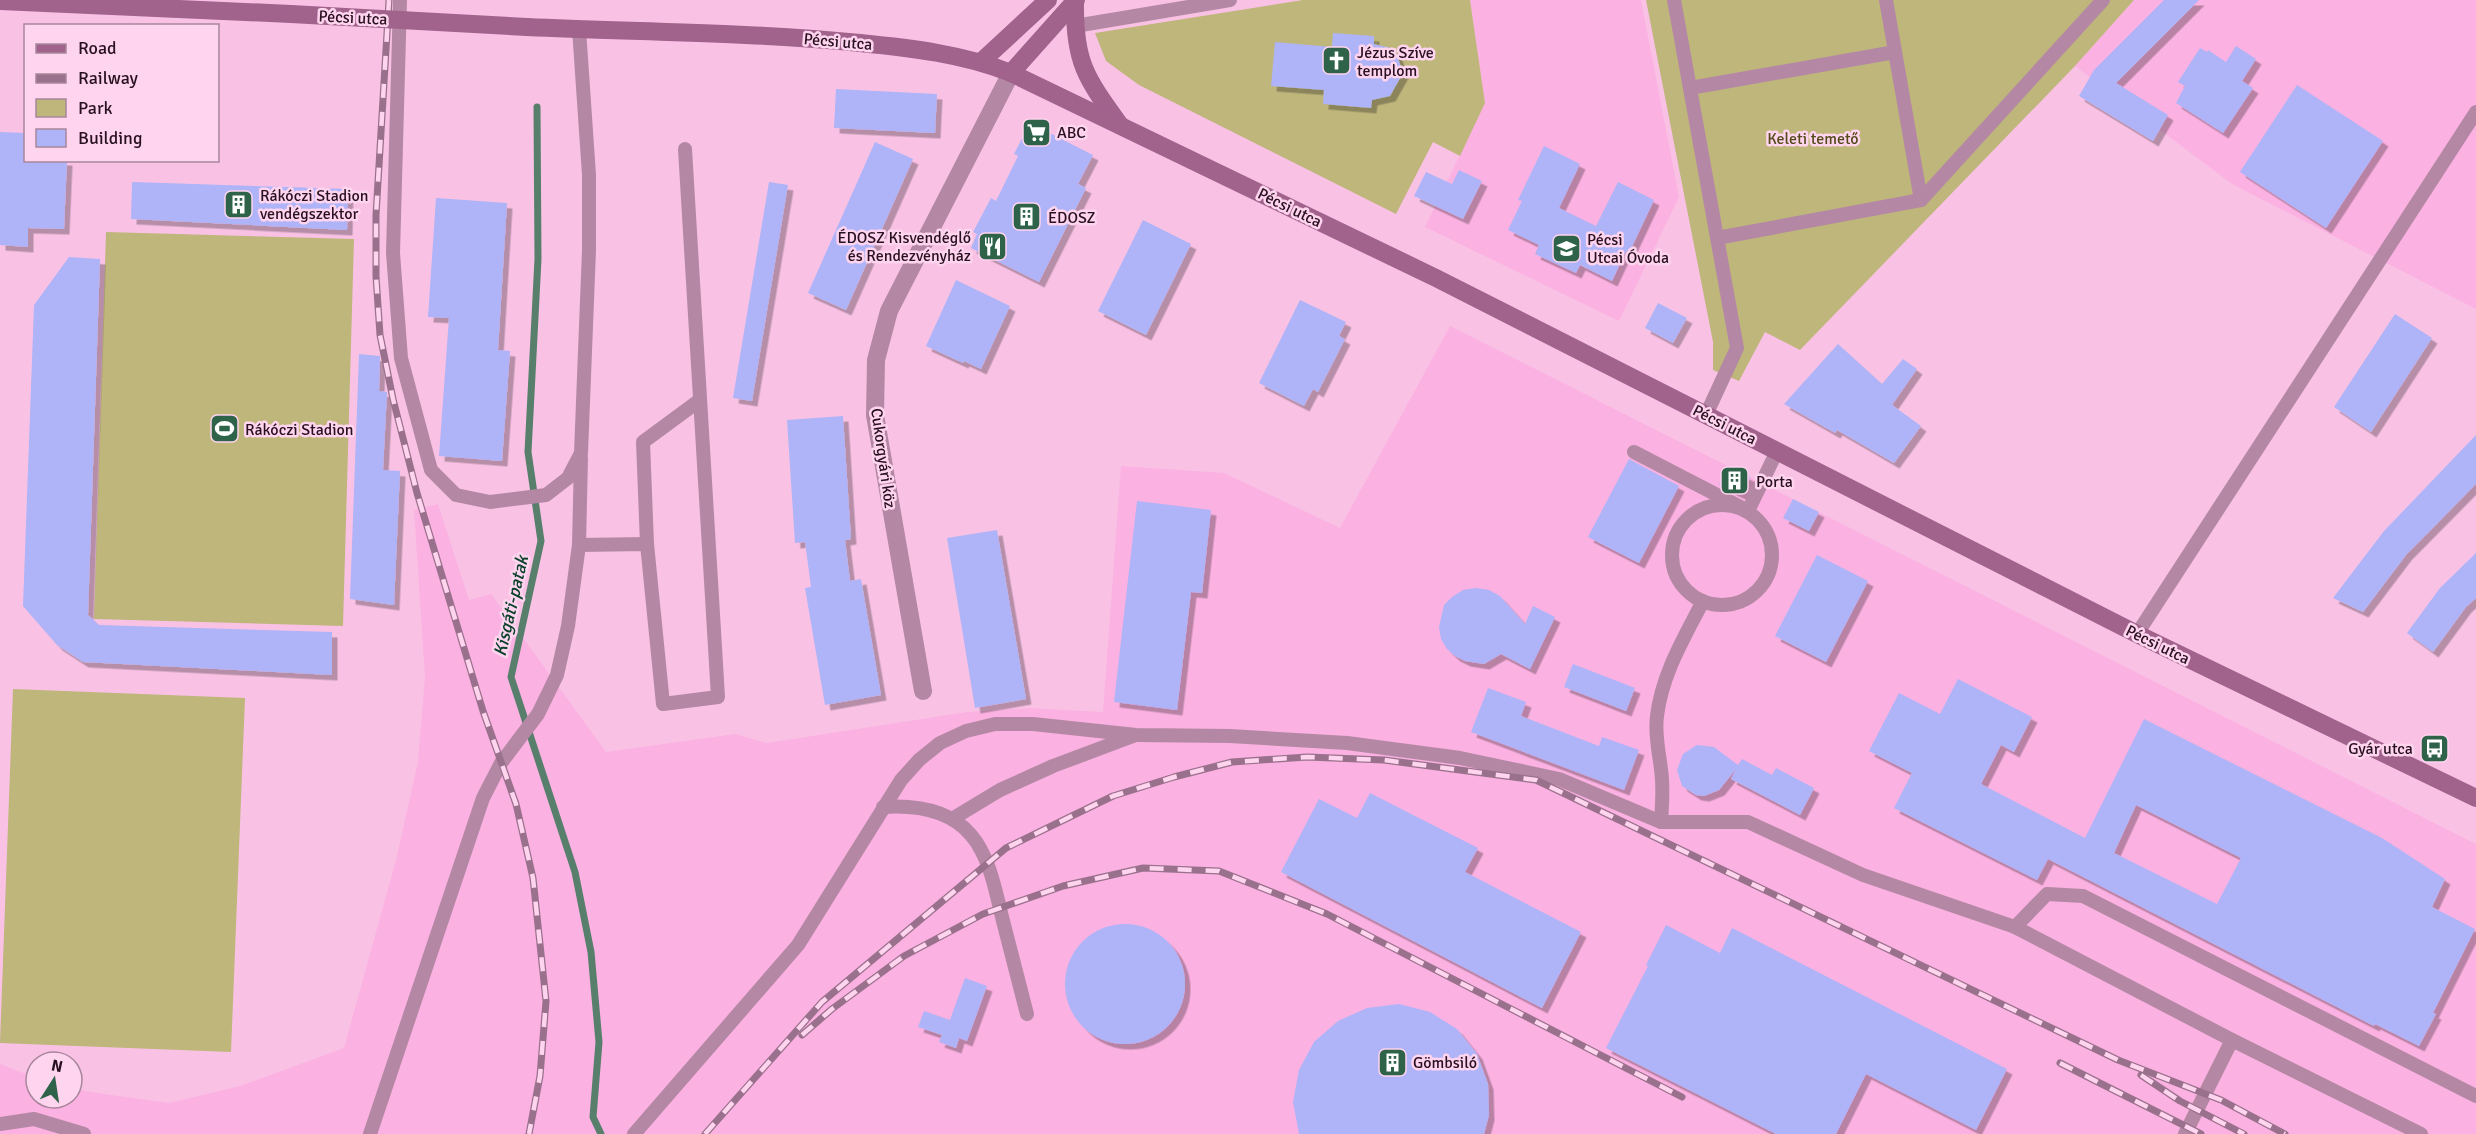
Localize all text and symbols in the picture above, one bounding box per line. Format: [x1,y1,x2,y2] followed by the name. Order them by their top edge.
[318,6,388,30] street label: Pécsi utca
[24,24,219,162] legend
[803,29,873,55] street label: Pécsi utca
[78,37,117,59] text: Road
[1357,43,1434,81] place label: Jézus Szíve templom
[1320,45,1352,77] church icon: Jézus Szíve templom
[78,67,139,89] text: Railway
[78,97,113,119] text: Park
[1020,116,1052,148] supermarket icon: ABC
[1057,123,1086,143] place label: ABC
[78,127,142,149] text: Building
[1767,129,1859,149] park label: Keleti temető
[1254,184,1325,232] street label: Pécsi utca
[260,186,369,224] place label: Rákóczi Stadion vendégszektor
[223,188,255,220] building icon: Rákóczi Stadion vendégszektor
[1011,201,1043,233] building icon: ÉDOSZ
[1048,208,1096,228] place label: ÉDOSZ
[837,228,971,266] place label: ÉDOSZ Kisvendéglő és Rendezvényház
[976,230,1008,262] restaurant icon: ÉDOSZ Kisvendéglő és Rendezvényház
[1587,230,1669,268] place label: Pécsi Utcai Óvoda
[1550,232,1582,264] school or university icon: Pécsi Utcai Óvoda
[1689,400,1760,449] street label: Pécsi utca
[866,407,900,509] street label: Cukorgyári köz
[208,413,240,445] sports icon: Rákóczi Stadion
[245,420,354,440] place label: Rákóczi Stadion
[1719,465,1751,497] building icon: Porta
[1756,472,1793,492] place label: Porta
[489,552,534,658] water label: Kisgáti-patak
[2122,621,2193,669] street label: Pécsi utca
[2418,732,2450,764] bus stop icon: Gyár utca
[2348,739,2413,759] place label: Gyár utca
[1376,1046,1408,1078] building icon: Gömbsiló
[24,1050,84,1110] north arrow
[1413,1053,1477,1073] place label: Gömbsiló
[49,1055,64,1077] text: N

